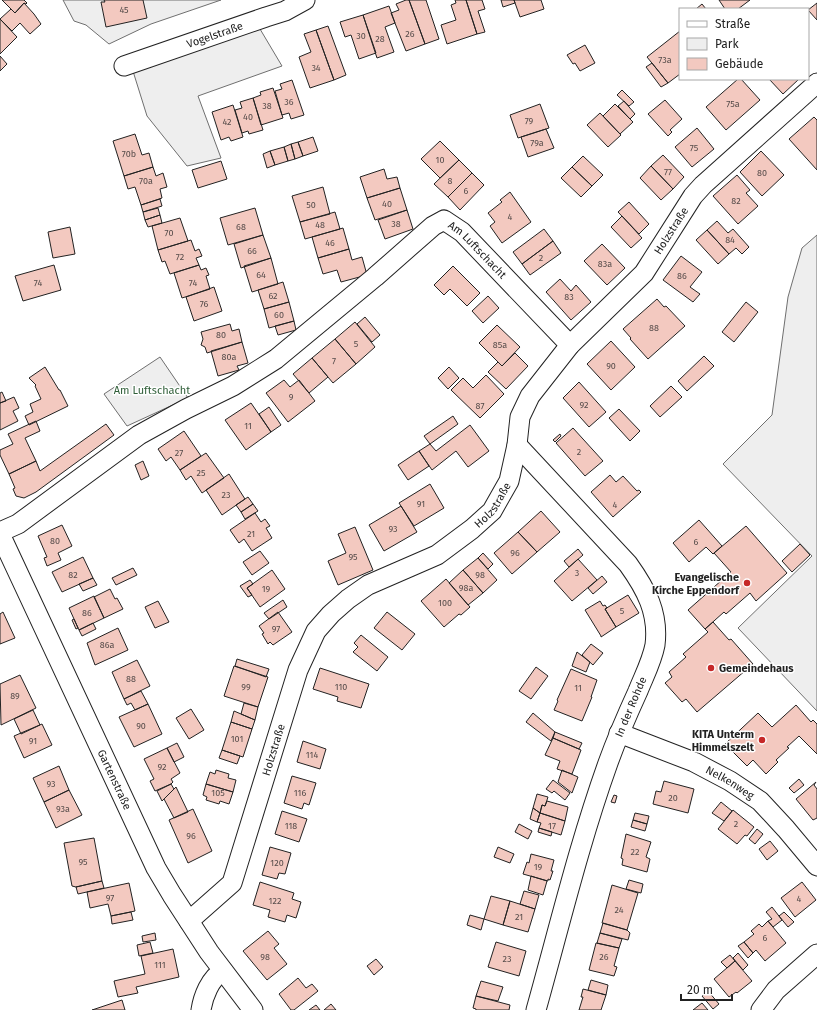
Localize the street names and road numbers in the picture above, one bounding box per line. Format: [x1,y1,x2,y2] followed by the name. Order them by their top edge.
[185,19,245,50] street label: Vogelstraße
[651,204,691,257] street label: Holzstraße
[446,218,509,281] street label: Am Luftschacht
[472,480,513,530] street label: Holzstraße
[612,675,650,739] street label: In der Rohde
[259,722,287,777] street label: Holzstraße
[95,747,134,812] street label: Gartenstraße
[704,763,757,802] street label: Nelkenweg

